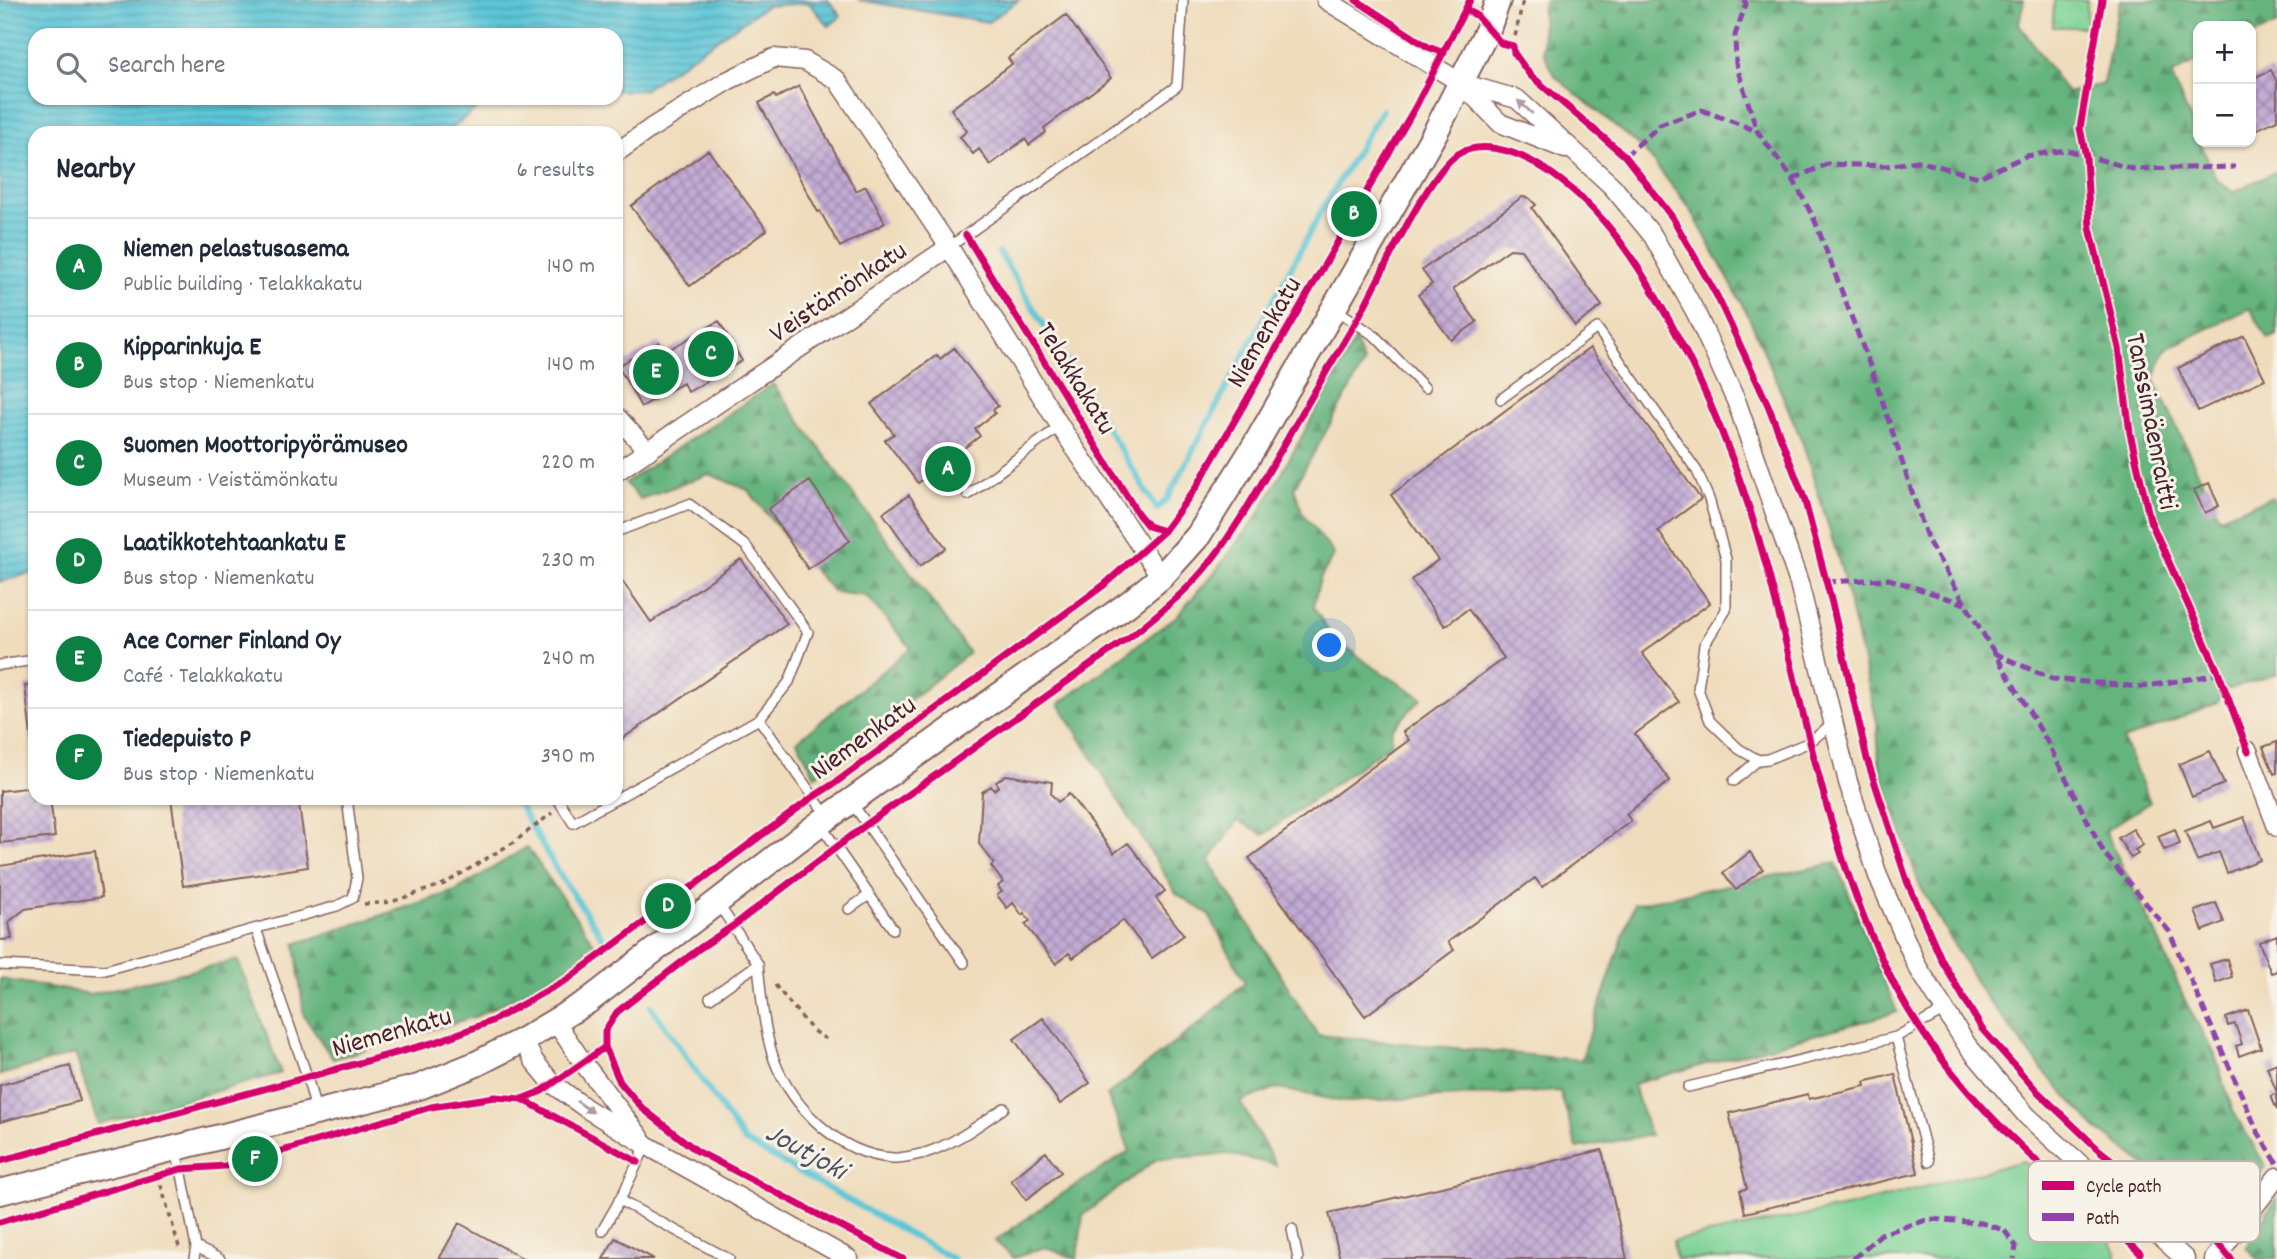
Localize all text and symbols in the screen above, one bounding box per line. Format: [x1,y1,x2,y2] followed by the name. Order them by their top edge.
[2193,21,2256,147] map controls
[2193,21,2256,84] button: +
[28,28,623,105] search box
[52,48,90,86] icon: search
[108,48,226,85] text: Search here
[2193,84,2256,147] button: −
[1517,99,1534,115] one-way arrow
[56,150,134,193] text: Nearby
[517,155,595,188] text: 6 results
[1331,188,1377,240] pin: B
[123,232,348,269] text: Niemen pelastusasema
[763,233,917,355] street label: Veistämönkatu
[73,251,85,284] text: A
[547,251,595,284] text: 140 m
[123,269,362,302] text: Public building · Telakkakatu
[1218,270,1314,397] street label: Niemenkatu
[1023,315,1124,444] street label: Telakkakatu
[688,328,734,380] pin: C
[123,330,261,367] text: Kipparinkuja E
[2112,330,2186,514] street label: Tanssimäenraitti
[633,346,679,398] pin: E
[74,349,84,382] text: B
[547,349,595,382] text: 140 m
[123,367,314,400] text: Bus stop · Niemenkatu
[123,428,408,465] text: Suomen Moottoripyörämuseo
[925,443,971,495] pin: A
[73,447,85,480] text: C
[541,447,595,480] text: 220 m
[123,465,338,498] text: Museum · Veistämönkatu
[123,526,346,563] text: Laatikkotehtaankatu E
[73,545,85,578] text: D
[541,545,595,578] text: 230 m
[123,563,314,596] text: Bus stop · Niemenkatu
[123,624,341,661] text: Ace Corner Finland Oy
[1312,628,1346,662] your location
[74,643,84,676] text: E
[542,643,595,676] text: 240 m
[123,661,283,694] text: Café · Telakkakatu
[804,688,926,792] street label: Niemenkatu
[123,722,251,759] text: Tiedepuisto P
[74,741,84,774] text: F
[541,741,595,774] text: 390 m
[123,759,314,792] text: Bus stop · Niemenkatu
[645,880,691,932] pin: D
[328,999,457,1071] street label: Niemenkatu
[576,1100,594,1114] one-way arrow
[756,1114,857,1196] water label: Joutjoki
[232,1133,278,1185] pin: F
[2028,1161,2260,1242] legend
[2086,1175,2161,1202] text: Cycle path
[2086,1207,2119,1234] text: Path

